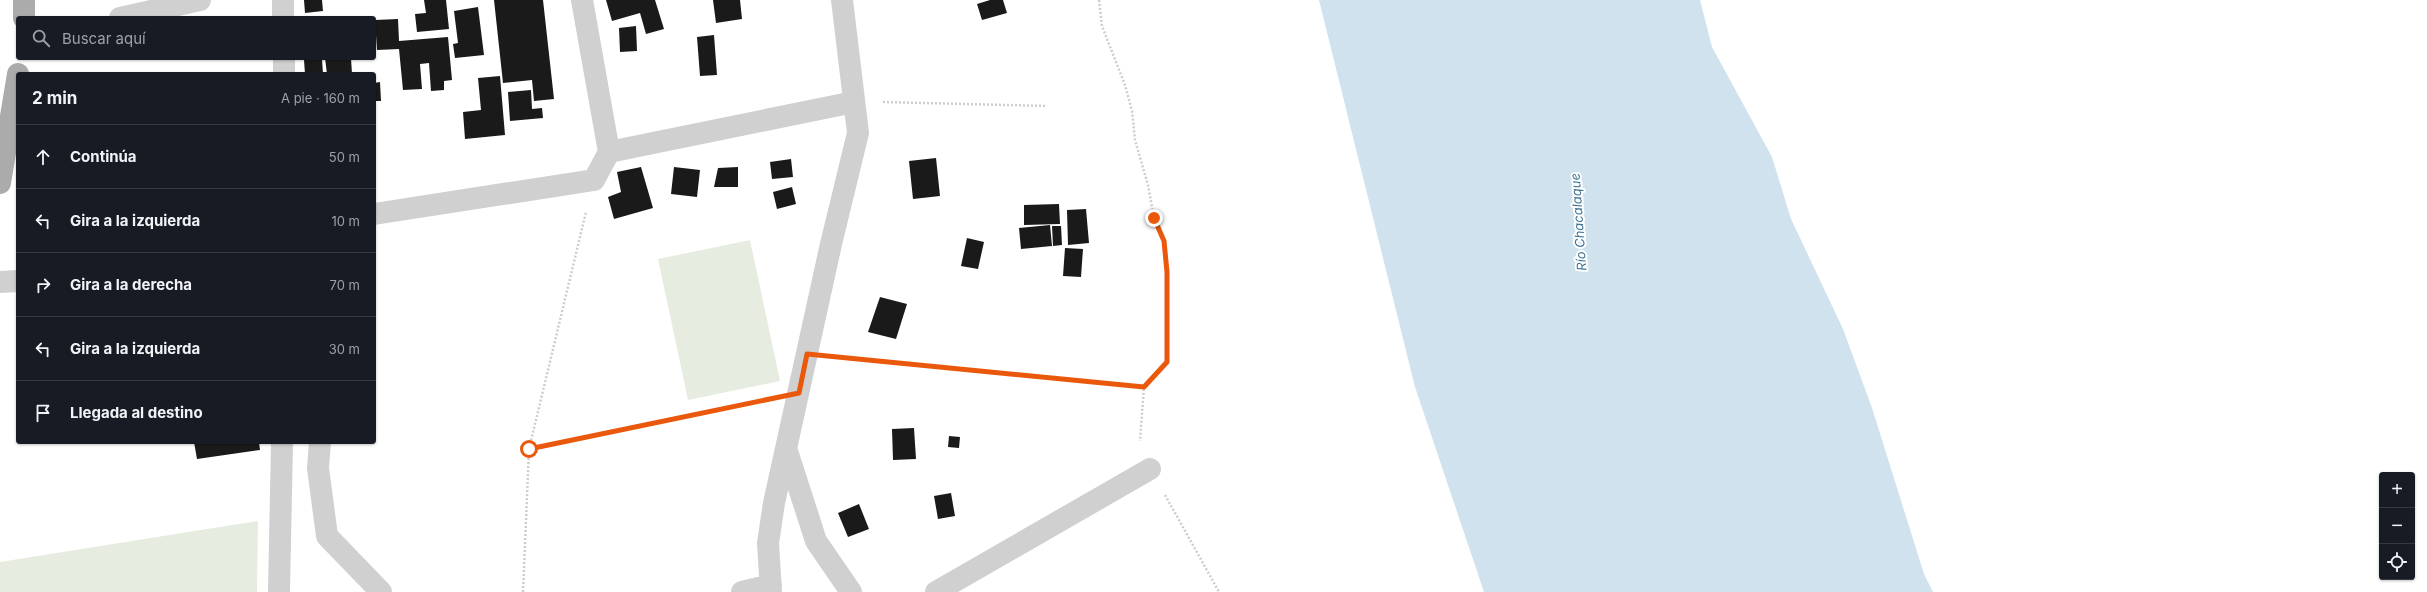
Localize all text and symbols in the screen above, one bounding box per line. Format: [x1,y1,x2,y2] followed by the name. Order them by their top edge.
[16,16,376,60] search box
[30,27,52,49] icon: search
[62,29,146,48] text: Buscar aquí
[32,88,77,108] text: 2 min
[281,90,360,106] text: A pie · 160 m
[32,146,54,168] icon: ahead
[70,147,137,166] text: Continúa
[329,149,360,165] text: 50 m
[1567,173,1589,271] water label: Río Chacalaque
[1145,209,1163,227] route end
[32,210,54,232] icon: left
[70,211,200,230] text: Gira a la izquierda
[331,213,360,229] text: 10 m
[32,274,54,296] icon: right
[70,275,192,294] text: Gira a la derecha
[330,277,360,293] text: 70 m
[32,338,54,360] icon: left
[70,339,200,358] text: Gira a la izquierda
[329,341,360,357] text: 30 m
[32,402,54,424] icon: arrive
[70,403,203,422] text: Llegada al destino
[520,440,538,458] route start
[2379,472,2415,580] map controls
[2379,472,2415,508] button: +
[2379,508,2415,544] button: −
[2379,544,2415,580] button: locate

